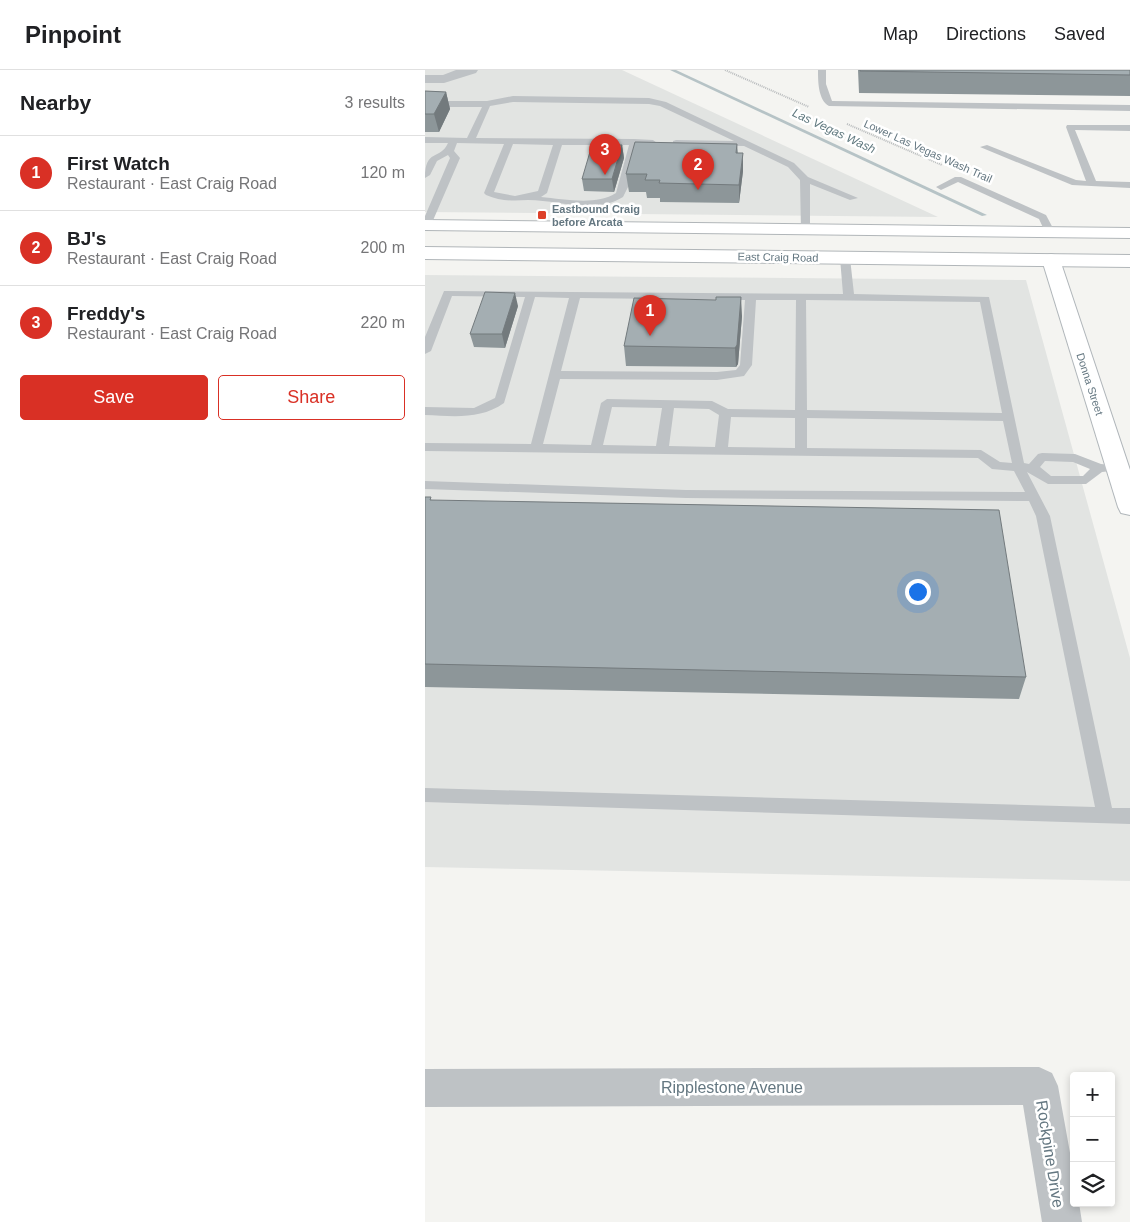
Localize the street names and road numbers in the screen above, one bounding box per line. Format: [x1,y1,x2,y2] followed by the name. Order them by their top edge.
[862,117,994,185] street label: Lower Las Vegas Wash Trail
[738,250,818,264] street label: East Craig Road
[1074,351,1106,417] street label: Donna Street
[661,1079,803,1096] street label: Ripplestone Avenue
[1033,1099,1067,1209] street label: Rockpine Drive

